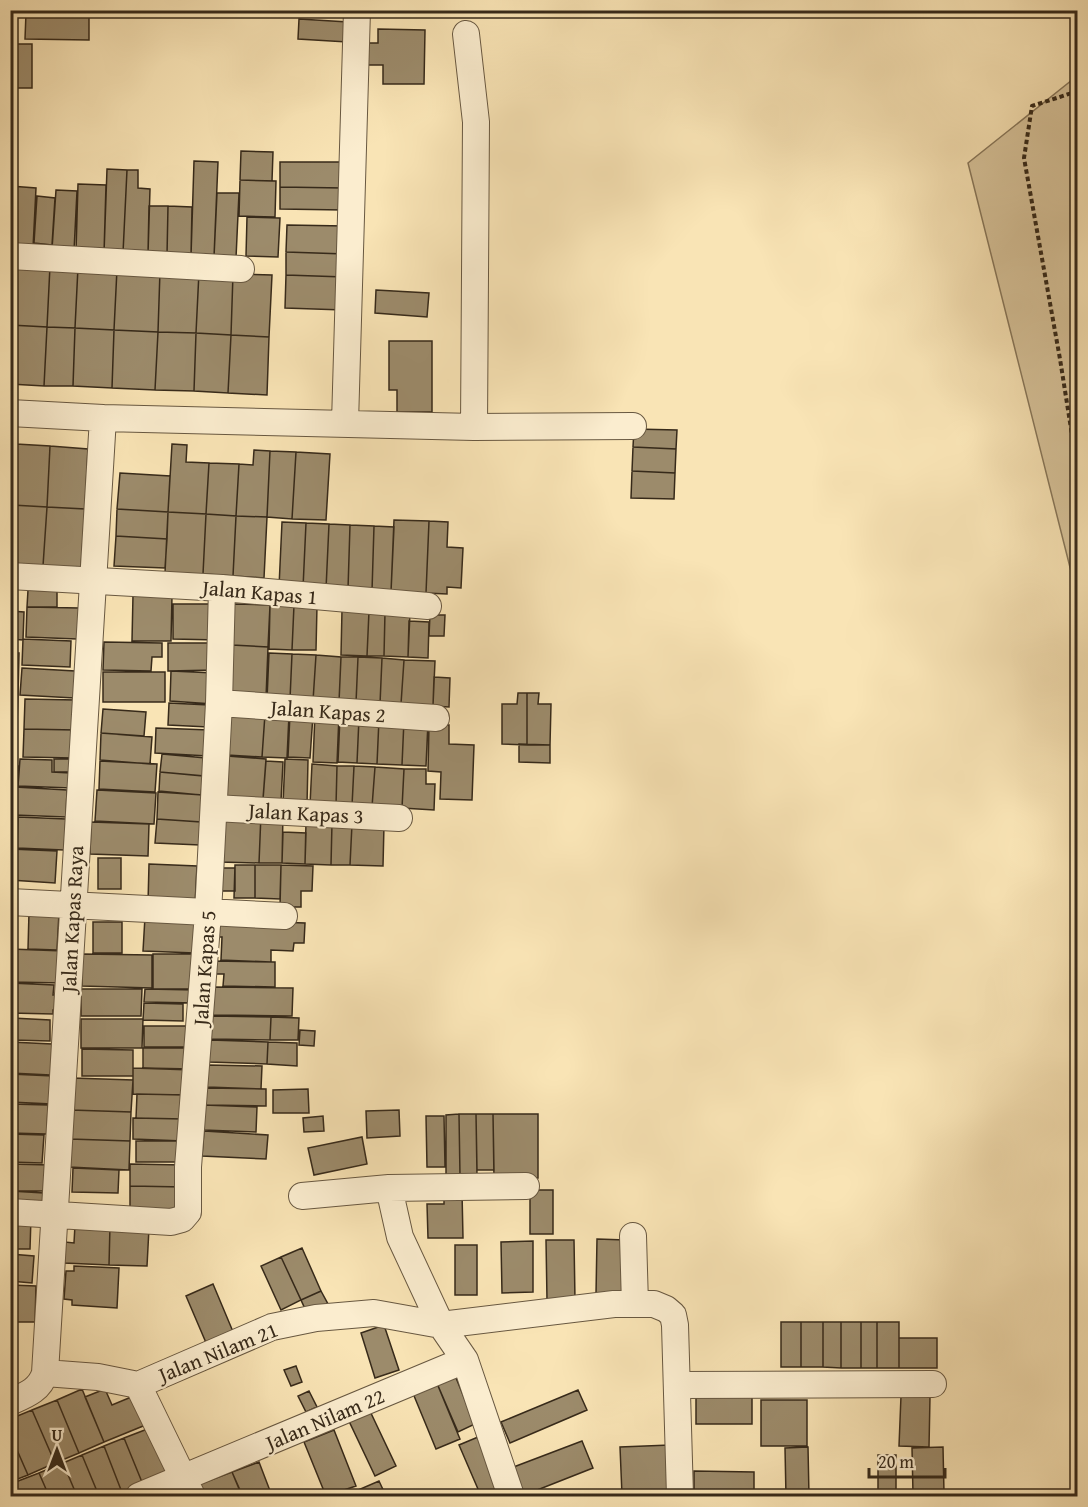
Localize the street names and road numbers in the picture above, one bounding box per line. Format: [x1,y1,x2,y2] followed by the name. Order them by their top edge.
[198,571,319,612] street label: Jalan Kapas 1
[266,691,387,730] street label: Jalan Kapas 2
[245,794,364,832] street label: Jalan Kapas 3
[53,845,91,996] street label: Jalan Kapas Raya
[184,909,223,1030] street label: Jalan Kapas 5
[151,1314,282,1391] street label: Jalan Nilam 21
[258,1380,389,1459] street label: Jalan Nilam 22

